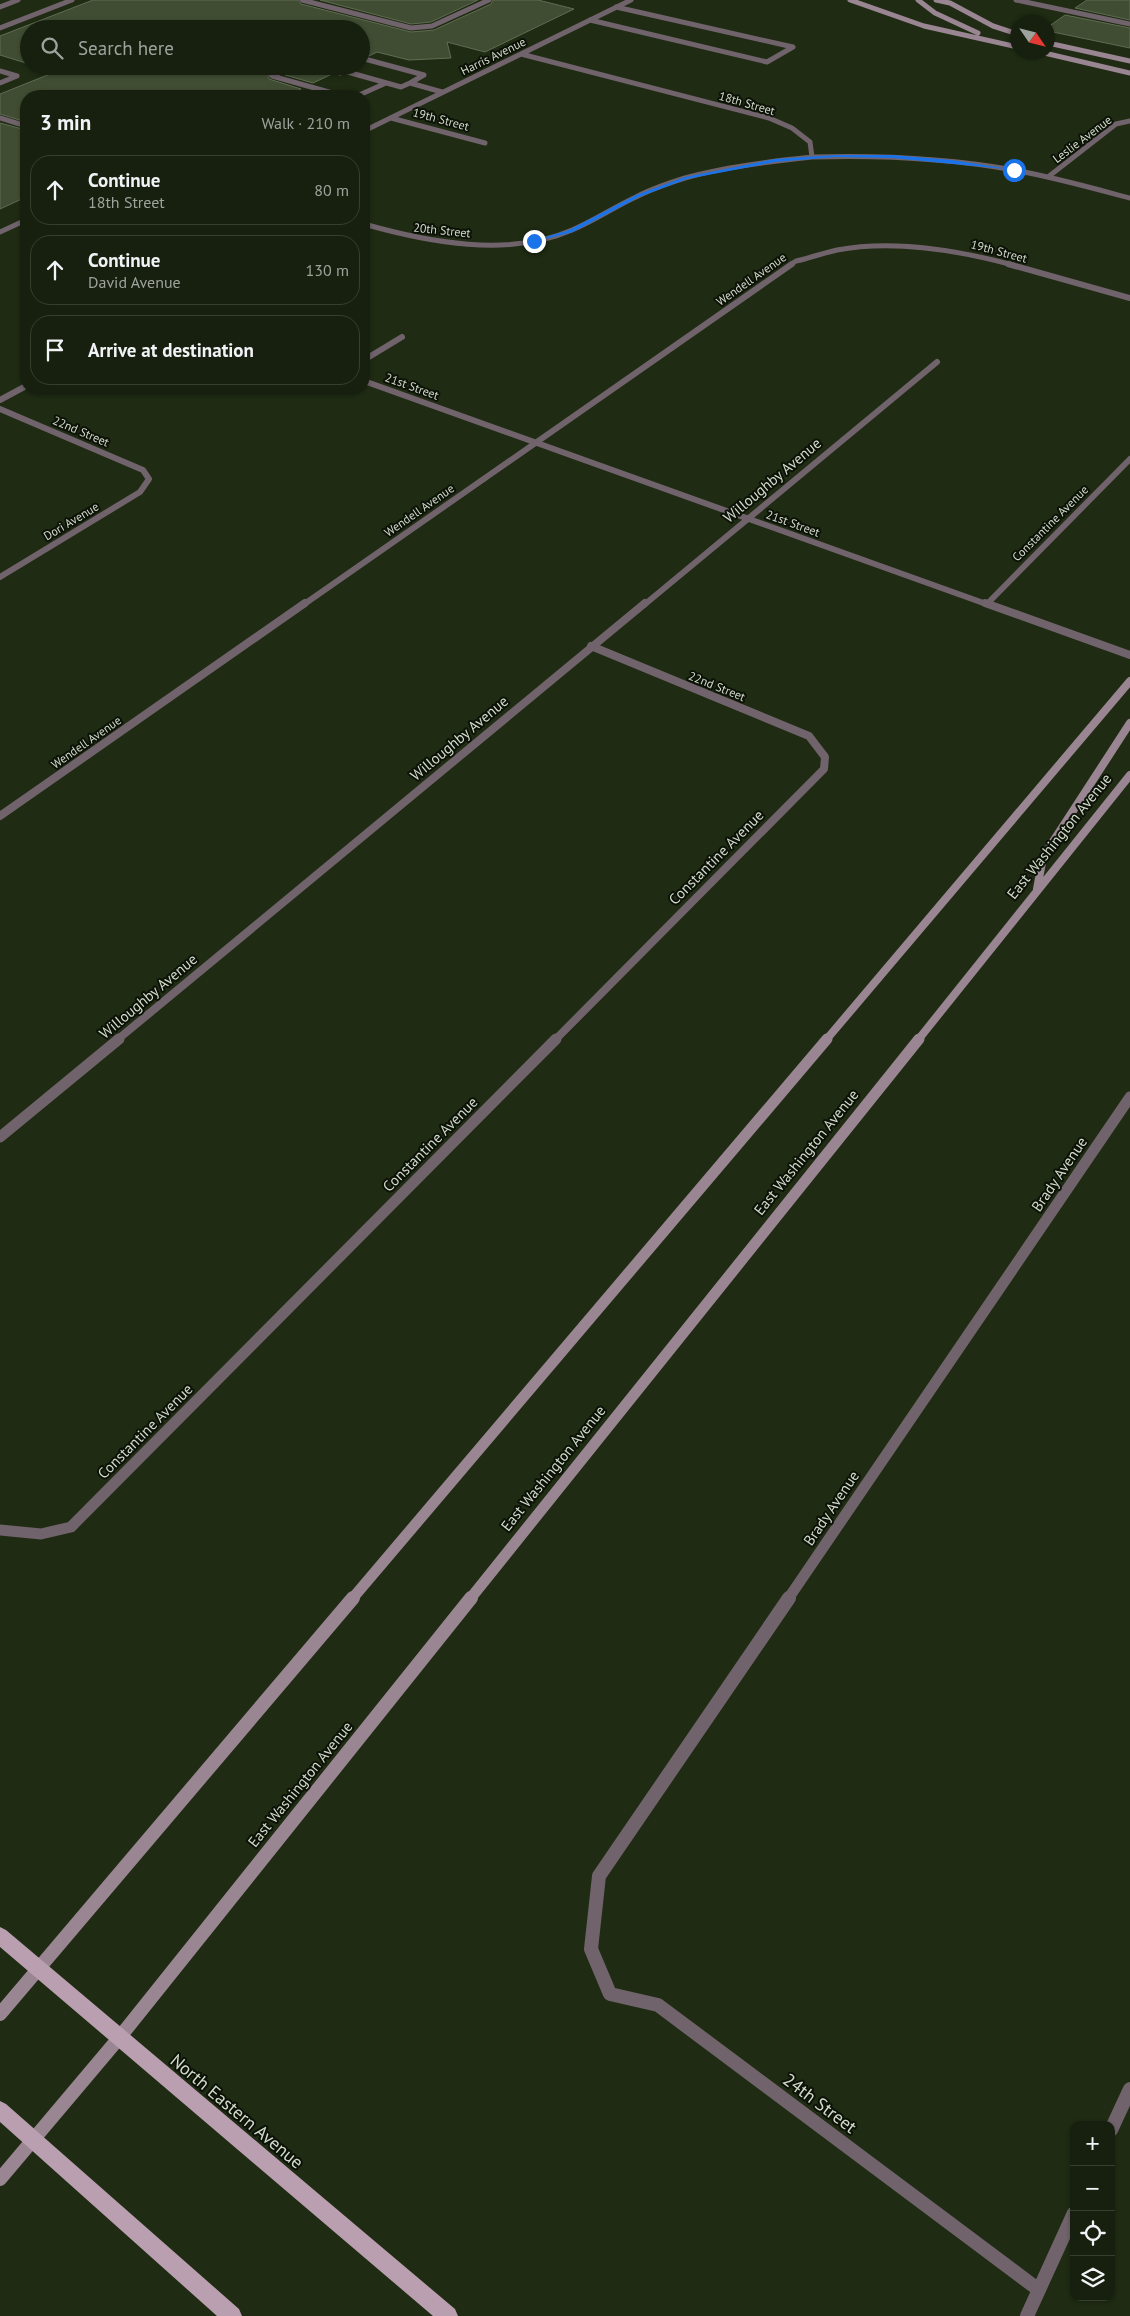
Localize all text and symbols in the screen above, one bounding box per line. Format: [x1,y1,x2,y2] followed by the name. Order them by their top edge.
[1010,15,1055,60] north arrow
[20,20,370,75] search box
[38,34,66,62] icon: search
[458,34,528,78] street label: Harris Avenue
[78,36,174,60] text: Search here
[717,88,777,118] street label: 18th Street
[411,104,471,134] street label: 19th Street
[40,109,91,136] text: 3 min
[1050,112,1114,166] street label: Leslie Avenue
[261,113,350,133] text: Walk · 210 m
[1003,159,1026,182] route start
[88,168,160,192] text: Continue
[41,176,69,204] icon: ahead
[314,180,349,200] text: 80 m
[88,192,165,212] text: 18th Street
[413,220,471,240] street label: 20th Street
[523,230,546,253] route end
[969,236,1029,266] street label: 19th Street
[88,248,160,272] text: Continue
[713,249,789,309] street label: Wendell Avenue
[41,256,69,284] icon: ahead
[306,260,349,280] text: 130 m
[88,272,181,292] text: David Avenue
[41,336,69,364] icon: arrive
[88,338,254,362] text: Arrive at destination
[383,369,441,403] street label: 21st Street
[50,412,112,450] street label: 22nd Street
[719,433,825,527] street label: Willoughby Avenue
[381,480,457,540] street label: Wendell Avenue
[1009,482,1091,564] street label: Constantine Avenue
[41,499,101,543] street label: Dori Avenue
[764,506,822,540] street label: 21st Street
[686,668,748,704] street label: 22nd Street
[406,691,512,785] street label: Willoughby Avenue
[48,712,124,772] street label: Wendell Avenue
[1002,769,1116,903] street label: East Washington Avenue
[665,806,767,908] street label: Constantine Avenue
[95,949,201,1043] street label: Willoughby Avenue
[749,1085,863,1219] street label: East Washington Avenue
[379,1093,481,1195] street label: Constantine Avenue
[1027,1133,1091,1215] street label: Brady Avenue
[94,1380,196,1482] street label: Constantine Avenue
[496,1401,610,1535] street label: East Washington Avenue
[799,1467,863,1549] street label: Brady Avenue
[243,1717,357,1851] street label: East Washington Avenue
[166,2049,308,2173] street label: North Eastern Avenue
[779,2068,861,2138] street label: 24th Street
[1070,2121,1115,2301] map controls
[1070,2121,1115,2166] button: +
[1070,2166,1115,2211] button: −
[1070,2211,1115,2256] button: locate
[1070,2256,1115,2301] button: layers

